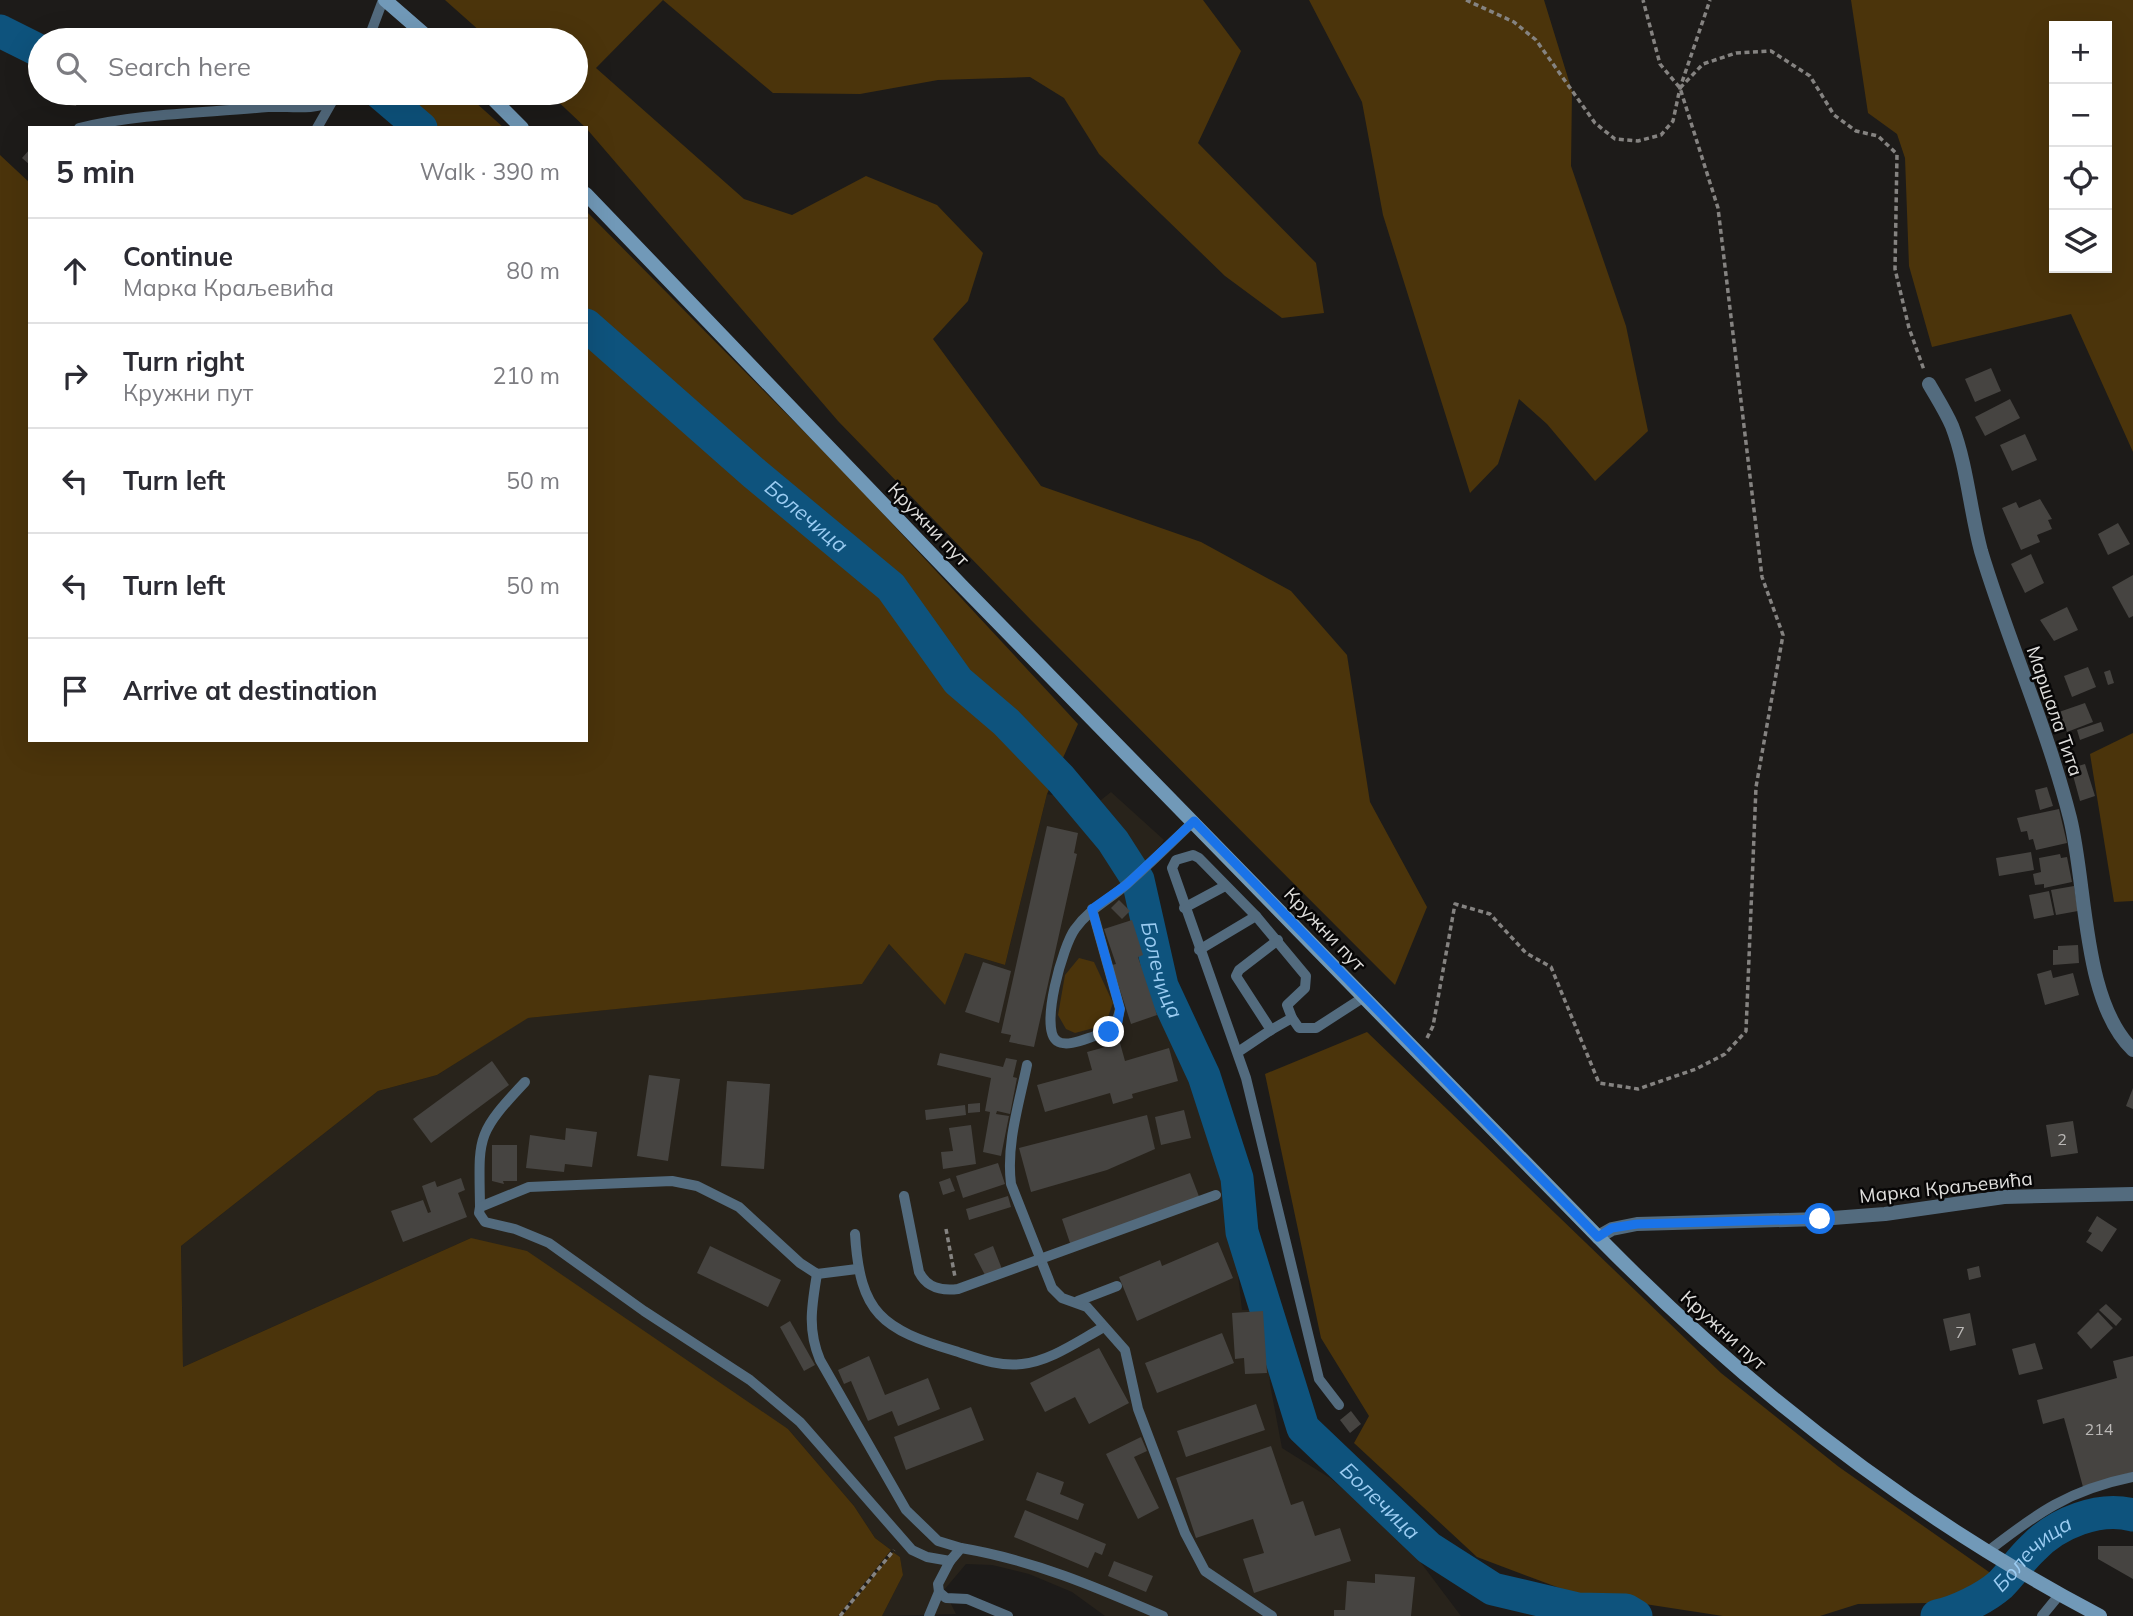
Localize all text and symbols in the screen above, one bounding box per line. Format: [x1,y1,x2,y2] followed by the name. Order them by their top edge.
[2049,21,2112,273] map controls
[2049,21,2112,84] button: +
[28,28,588,105] search box
[52,48,90,86] icon: search
[108,50,251,83] text: Search here
[2049,84,2112,147] button: −
[2049,147,2112,210] button: locate
[56,153,135,191] text: 5 min
[420,157,560,186] text: Walk · 390 m
[2049,210,2112,273] button: layers
[123,240,233,273] text: Continue
[56,252,94,290] icon: ahead
[506,256,560,285] text: 80 m
[123,273,334,302] text: Марка Краљевића
[123,345,244,378] text: Turn right
[56,357,94,395] icon: right
[492,361,560,390] text: 210 m
[123,378,253,407] text: Кружни пут
[56,462,94,500] icon: left
[123,464,225,497] text: Turn left
[506,466,560,495] text: 50 m
[760,474,854,558] water label: Болечица
[883,477,975,571] street label: Кружни пут
[56,567,94,605] icon: left
[123,569,225,602] text: Turn left
[506,571,560,600] text: 50 m
[2022,643,2088,779] street label: Маршала Тита
[56,672,94,710] icon: arrive
[123,674,378,707] text: Arrive at destination
[1279,882,1371,976] street label: Кружни пут
[1136,919,1189,1022] water label: Болечица
[1093,1016,1124,1047] route end
[2057,1129,2067,1149] house number: 2
[1858,1166,2034,1208] street label: Марка Краљевића
[1804,1203,1835,1234] route start
[1676,1285,1772,1375] street label: Кружни пут
[1955,1322,1965,1342] house number: 7
[2085,1419,2114,1439] house number: 214
[1335,1457,1426,1545] water label: Болечица
[1987,1510,2076,1597] water label: Болечица

